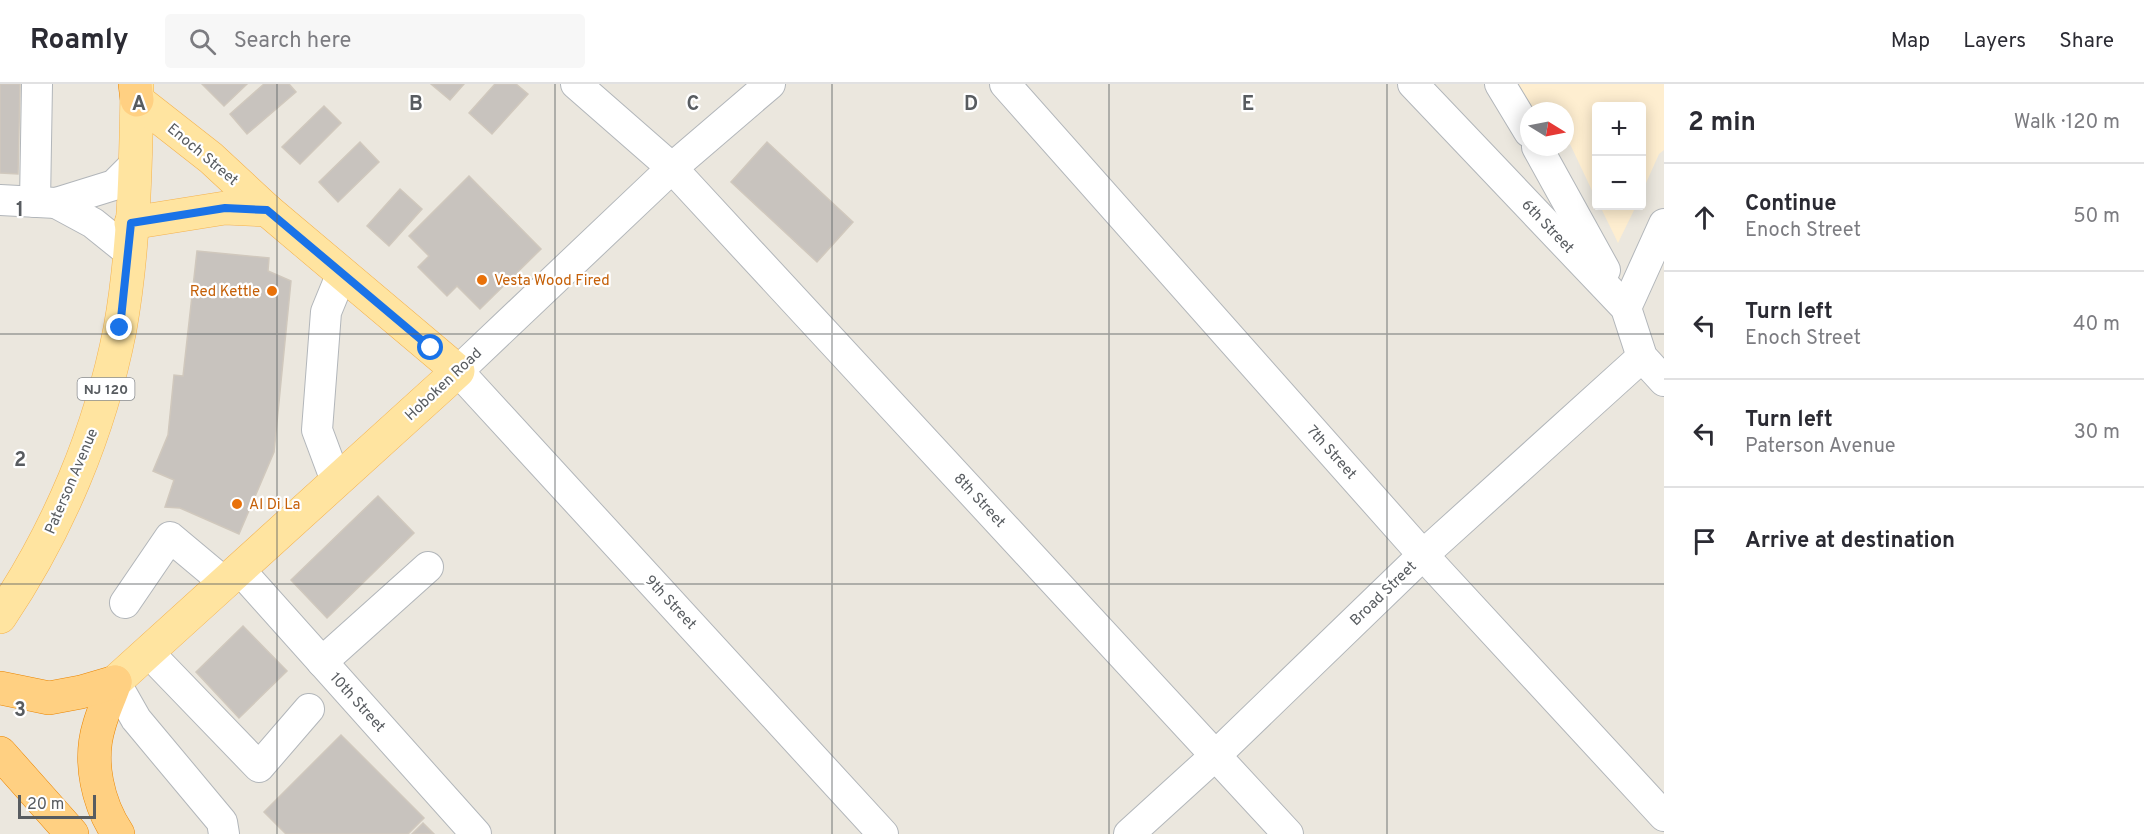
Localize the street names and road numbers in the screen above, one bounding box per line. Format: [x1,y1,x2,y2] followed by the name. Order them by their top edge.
[163,120,241,190] street label: Enoch Street
[1517,196,1577,258] street label: 6th Street
[402,345,486,426] street label: Hoboken Road
[78,378,134,400] road number: NJ 120
[1302,422,1360,484] street label: 7th Street
[42,426,103,537] street label: Paterson Avenue
[949,470,1009,532] street label: 8th Street
[1347,558,1421,631] street label: Broad Street
[640,572,700,634] street label: 9th Street
[325,669,389,737] street label: 10th Street

